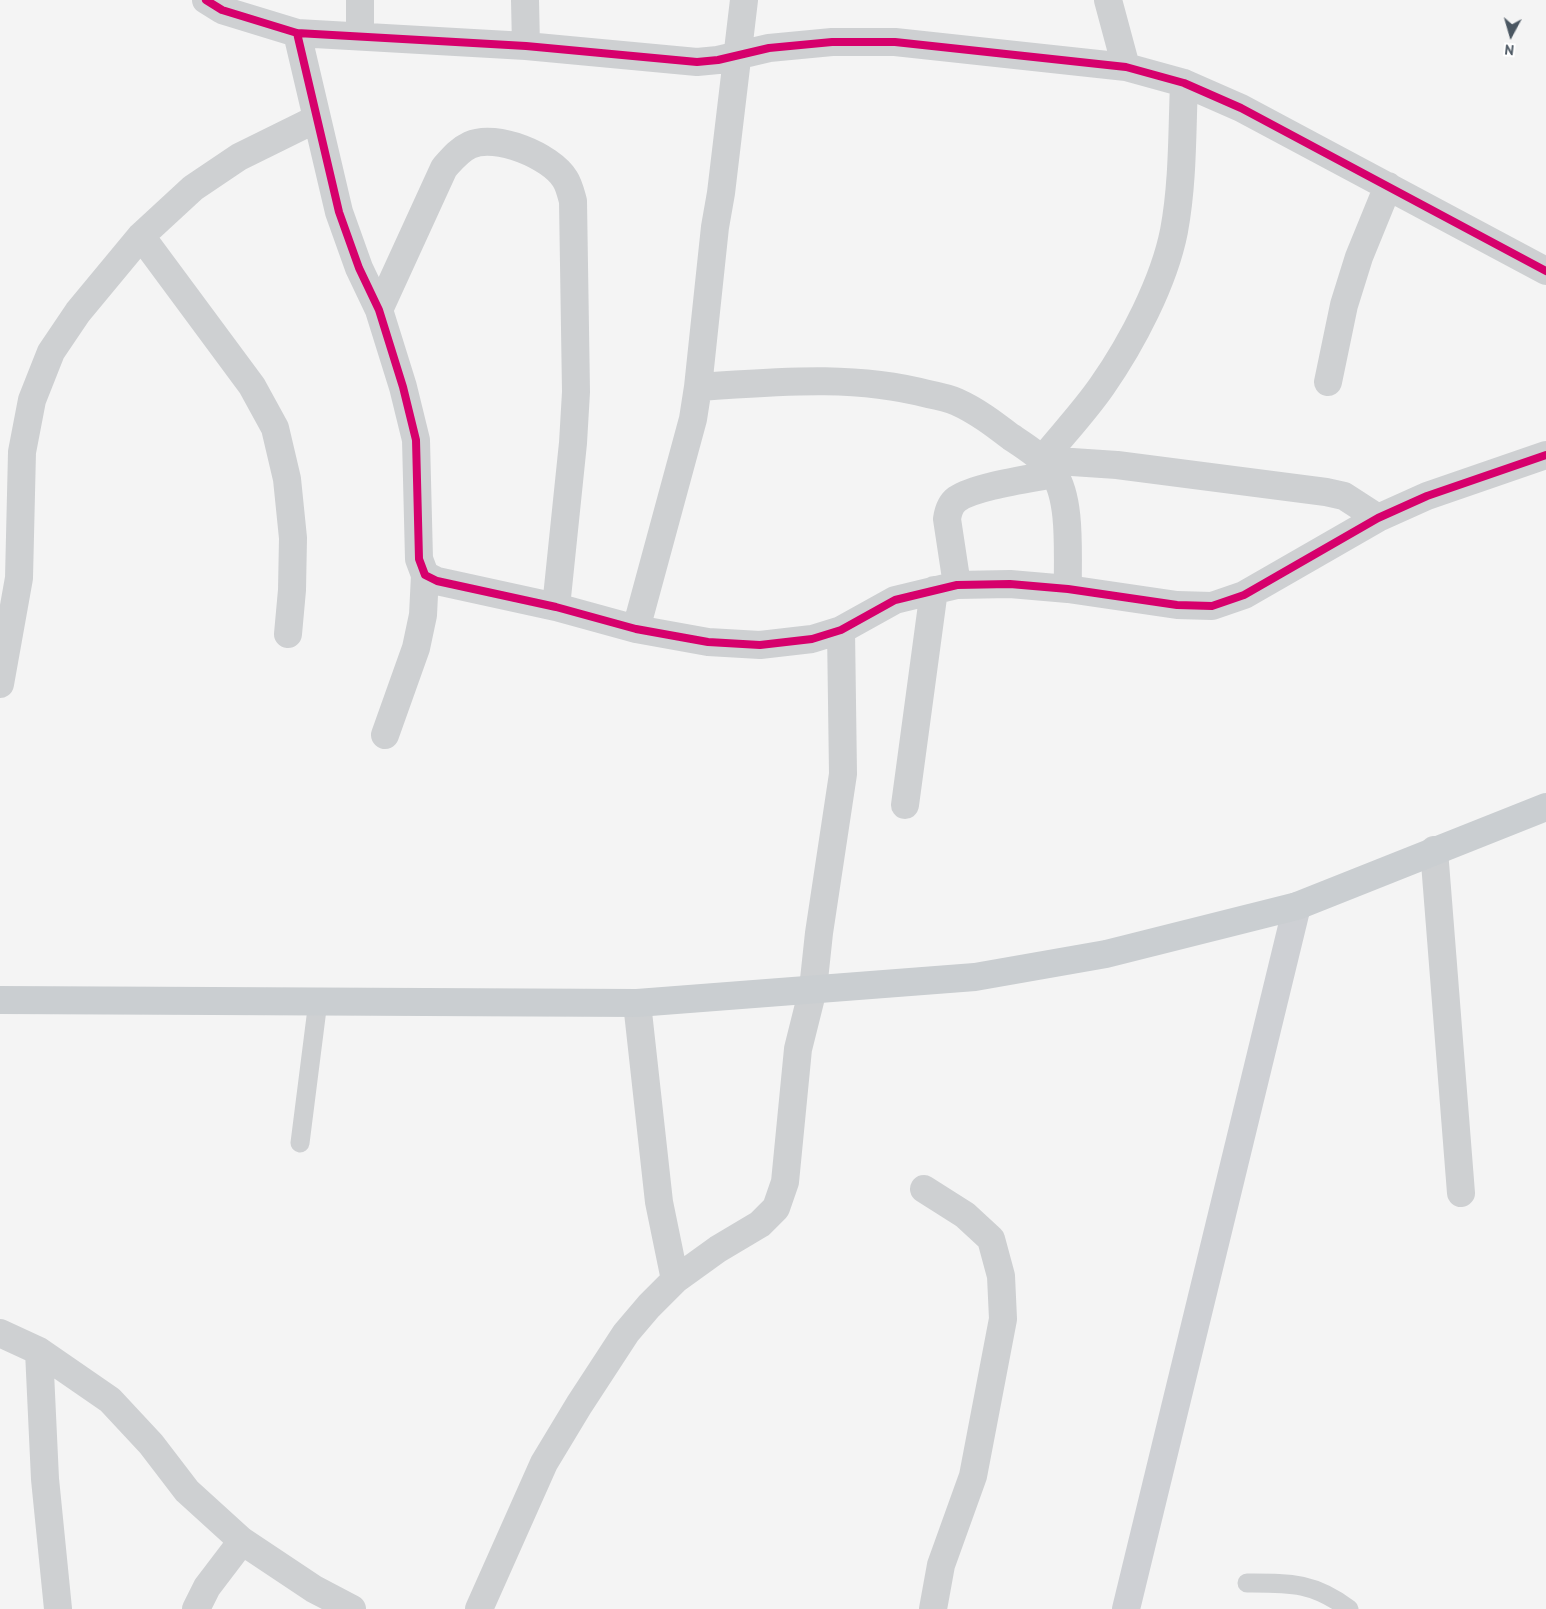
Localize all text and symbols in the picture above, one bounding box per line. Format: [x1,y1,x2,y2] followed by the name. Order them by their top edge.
[1486,10,1536,60] north arrow
[1504,40,1515,59] text: N

